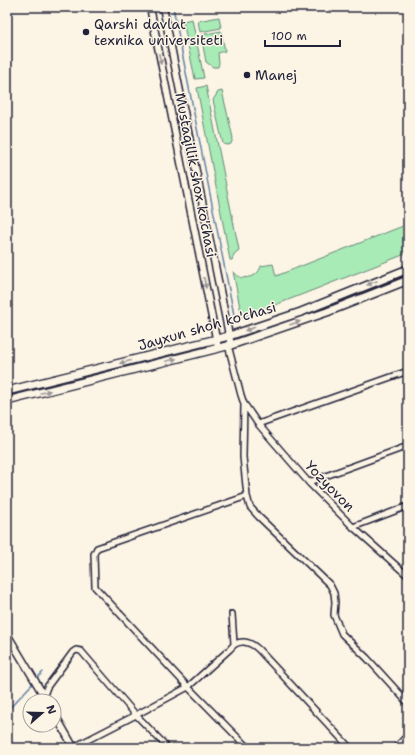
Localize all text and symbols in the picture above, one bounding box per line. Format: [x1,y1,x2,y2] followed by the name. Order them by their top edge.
[94,15,223,49] place label: Qarshi davlat texnika universiteti
[265,22,340,48] scale bar
[81,27,91,37] marker: Qarshi davlat texnika universiteti
[271,28,307,44] text: 100 m
[158,53,164,65] one-way arrow
[255,66,297,84] place label: Manej
[242,70,252,80] marker: Manej
[171,91,221,259] street label: Mustaqillik shox ko'chasi
[202,276,208,289] one-way arrow
[365,281,377,287] one-way arrow
[136,298,278,354] street label: Jayxun shoh ko'chasi
[290,320,302,326] one-way arrow
[244,326,256,332] one-way arrow
[165,357,177,363] one-way arrow
[118,359,130,365] one-way arrow
[39,388,51,394] one-way arrow
[301,457,359,516] street label: Yozyovon
[22,693,62,733] north arrow
[42,703,60,717] text: N

